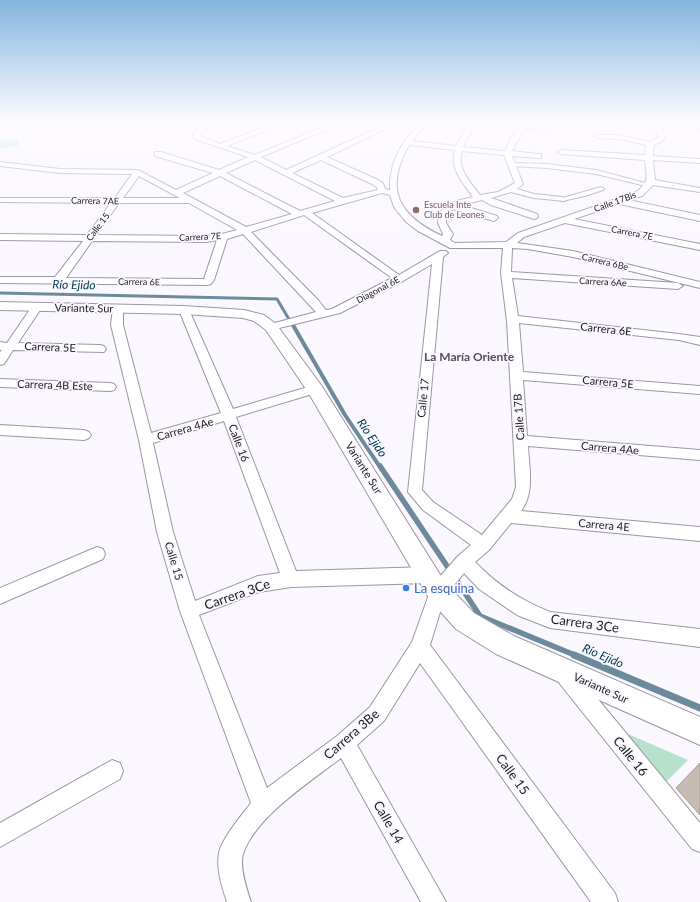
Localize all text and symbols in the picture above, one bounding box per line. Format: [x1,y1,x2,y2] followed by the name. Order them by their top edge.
[592,189,637,214] street label: Calle 17Bis
[71,195,119,206] street label: Carrera 7AE
[424,199,485,220] place label: Escuela Inte Club de Leones
[411,205,421,215] marker: Escuela Inte Club de Leones
[84,211,112,243] street label: Calle 15
[610,223,654,242] street label: Carrera 7E
[179,230,221,243] street label: Carrera 7E
[581,251,630,272] street label: Carrera 6Be
[354,274,401,306] street label: Diagonal 6E
[579,275,627,288] street label: Carrera 6Ae
[118,276,160,287] street label: Carrera 6E
[52,277,96,292] water label: Río Ejido
[54,300,114,315] street label: Variante Sur
[580,319,632,338] street label: Carrera 6E
[24,339,76,354] street label: Carrera 5E
[424,349,515,364] district label: La María Oriente
[582,373,634,390] street label: Carrera 5E
[17,377,93,392] street label: Carrera 4B Este
[414,378,431,418] street label: Calle 17
[510,393,527,441] street label: Calle 17B
[155,414,215,443] street label: Carrera 4Ae
[354,416,391,460] water label: Río Ejido
[226,422,253,464] street label: Calle 16
[581,438,640,457] street label: Carrera 4Ae
[343,439,386,496] street label: Variante Sur
[578,516,630,533] street label: Carrera 4E
[163,540,186,582] street label: Calle 15
[202,575,272,613] street label: Carrera 3Ce
[414,580,474,596] place label: La esquina
[401,583,411,593] marker: La esquina
[550,610,620,636] street label: Carrera 3Ce
[580,640,626,671] water label: Río Ejido
[572,670,631,705] street label: Variante Sur
[320,705,382,762] street label: Carrera 3Be
[610,733,652,779] street label: Calle 16
[493,750,533,798] street label: Calle 15
[370,798,408,847] street label: Calle 14

